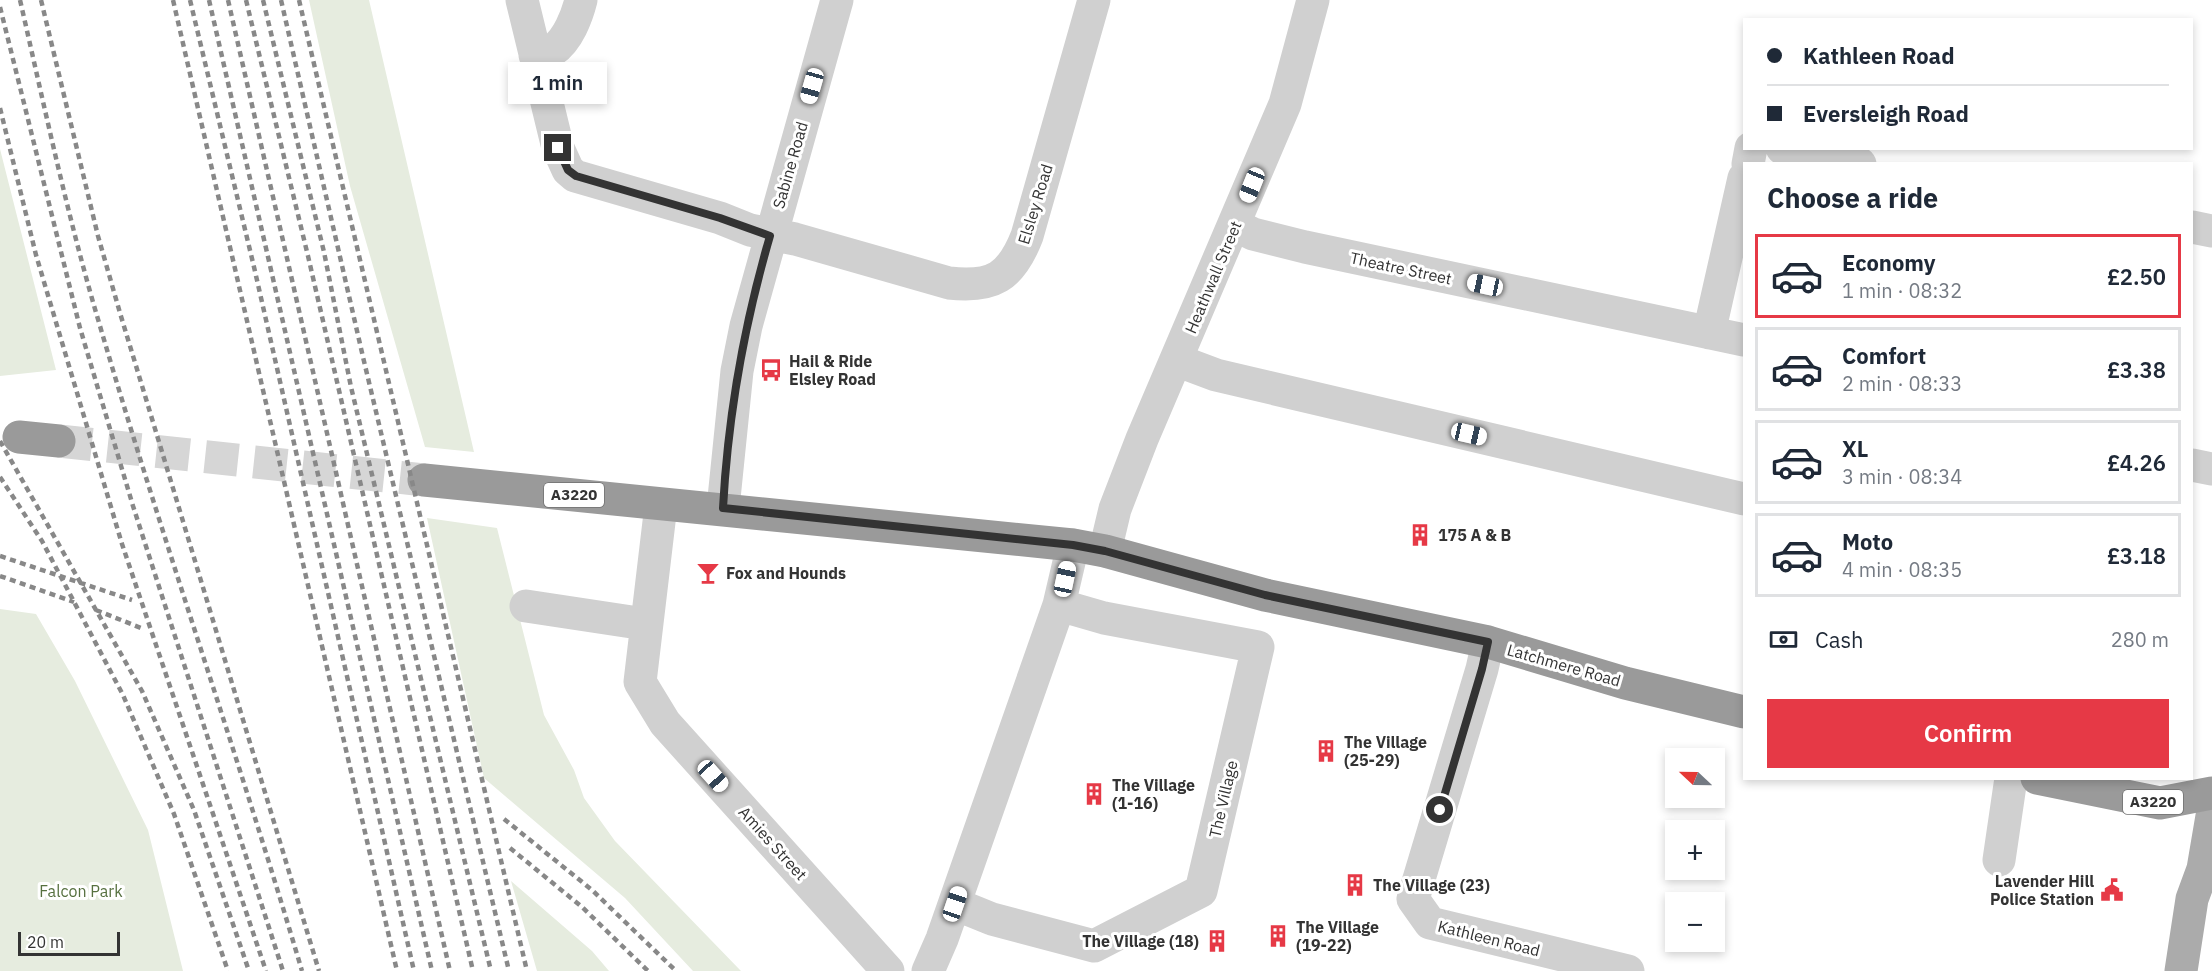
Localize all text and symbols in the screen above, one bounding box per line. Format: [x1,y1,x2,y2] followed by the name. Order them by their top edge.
[1803,41,1955,70] text: Kathleen Road
[508,61,608,103] callout: 1 min
[798,66,826,106] car
[532,69,583,96] text: 1 min
[1803,99,1969,128] text: Eversleigh Road
[768,119,812,211] street label: Sabine Road
[544,134,571,161] route end
[1013,161,1057,247] street label: Elsley Road
[1237,165,1267,205] car
[1767,180,1938,215] text: Choose a ride
[1180,218,1246,336] street label: Heathwall Street
[1348,247,1454,289] street label: Theatre Street
[1842,248,1936,277] text: Economy
[1770,249,1824,303] icon: car
[2107,262,2166,291] text: £2.50
[1466,272,1504,298] car
[1842,277,1962,304] text: 1 min · 08:32
[1842,341,1926,370] text: Comfort
[1770,342,1824,396] icon: car
[789,351,876,389] place label: Hail & Ride Elsley Road
[2107,355,2166,384] text: £3.38
[758,357,784,383] bus stop icon: Hail & Ride Elsley Road
[1842,370,1962,397] text: 2 min · 08:33
[1449,421,1489,447] car
[1842,434,1868,463] text: XL
[1770,435,1824,489] icon: car
[2107,448,2166,477] text: £4.26
[1842,463,1962,490] text: 3 min · 08:34
[544,483,604,507] road number: A3220
[1407,522,1433,548] building icon: 175 A & B
[1438,525,1512,545] place label: 175 A & B
[1842,527,1893,556] text: Moto
[1770,528,1824,582] icon: car
[2107,541,2166,570] text: £3.18
[1842,556,1962,583] text: 4 min · 08:35
[695,560,721,586] bar icon: Fox and Hounds
[1052,560,1078,598] car
[726,563,846,583] place label: Fox and Hounds
[1767,623,1800,656] icon: cash
[1815,625,1864,654] text: Cash
[2111,626,2169,653] text: 280 m
[1505,639,1623,691] street label: Latchmere Road
[1767,699,2169,768] button: Confirm
[1344,732,1427,770] place label: The Village (25-29)
[1313,738,1339,764] building icon: The Village (25-29)
[1665,748,1725,808] north arrow
[1665,748,1725,952] map controls
[694,757,732,795] car
[1204,758,1242,840] street label: The Village
[1112,775,1195,813] place label: The Village (1-16)
[1081,781,1107,807] building icon: The Village (1-16)
[2123,790,2183,814] road number: A3220
[1426,796,1453,823] route start
[735,802,811,884] street label: Amies Street
[1665,820,1725,880] button: +
[1990,871,2094,909] place label: Lavender Hill Police Station
[1342,872,1368,898] building icon: The Village (23)
[1373,875,1490,895] place label: The Village (23)
[2099,877,2125,903] public building icon: Lavender Hill Police Station
[39,881,123,901] park label: Falcon Park
[941,884,969,924] car
[1665,892,1725,952] button: −
[1436,916,1542,960] street label: Kathleen Road
[1296,917,1379,955] place label: The Village (19-22)
[1265,923,1291,949] building icon: The Village (19-22)
[1204,928,1230,954] building icon: The Village (18)
[18,929,120,956] scale bar
[1082,931,1199,951] place label: The Village (18)
[27,932,64,952] text: 20 m

